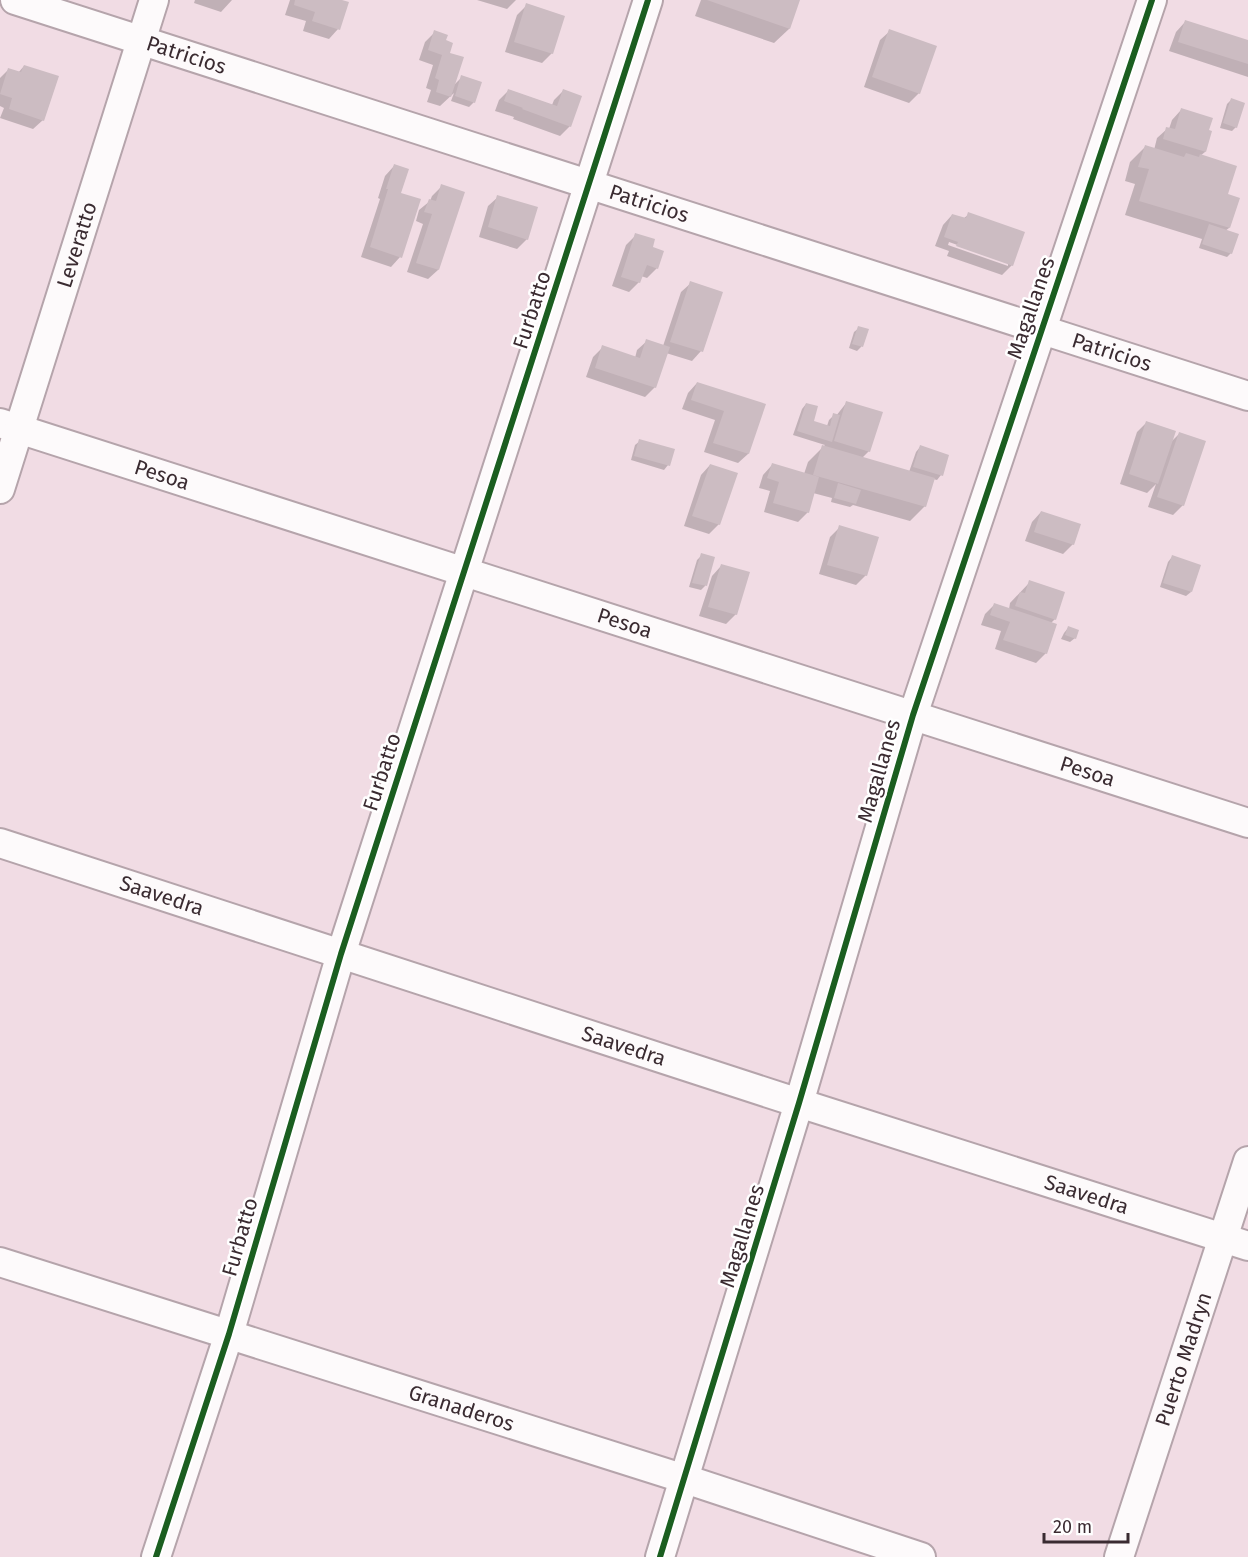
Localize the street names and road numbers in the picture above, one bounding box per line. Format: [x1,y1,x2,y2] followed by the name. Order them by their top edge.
[143,30,230,80] street label: Patricios
[606,179,692,229] street label: Patricios
[51,198,103,291] street label: Leveratto
[1001,253,1061,363] street label: Magallanes
[507,268,557,352] street label: Furbatto
[1069,327,1155,377] street label: Patricios
[131,454,193,496] street label: Pesoa
[594,602,655,644] street label: Pesoa
[852,716,906,826] street label: Magallanes
[357,730,407,814] street label: Furbatto
[1057,751,1118,793] street label: Pesoa
[116,870,207,921] street label: Saavedra
[578,1020,669,1072] street label: Saavedra
[1041,1169,1132,1220] street label: Saavedra
[714,1181,770,1291] street label: Magallanes
[216,1195,264,1279] street label: Furbatto
[1149,1289,1217,1430] street label: Puerto Madryn
[405,1379,518,1437] street label: Granaderos

